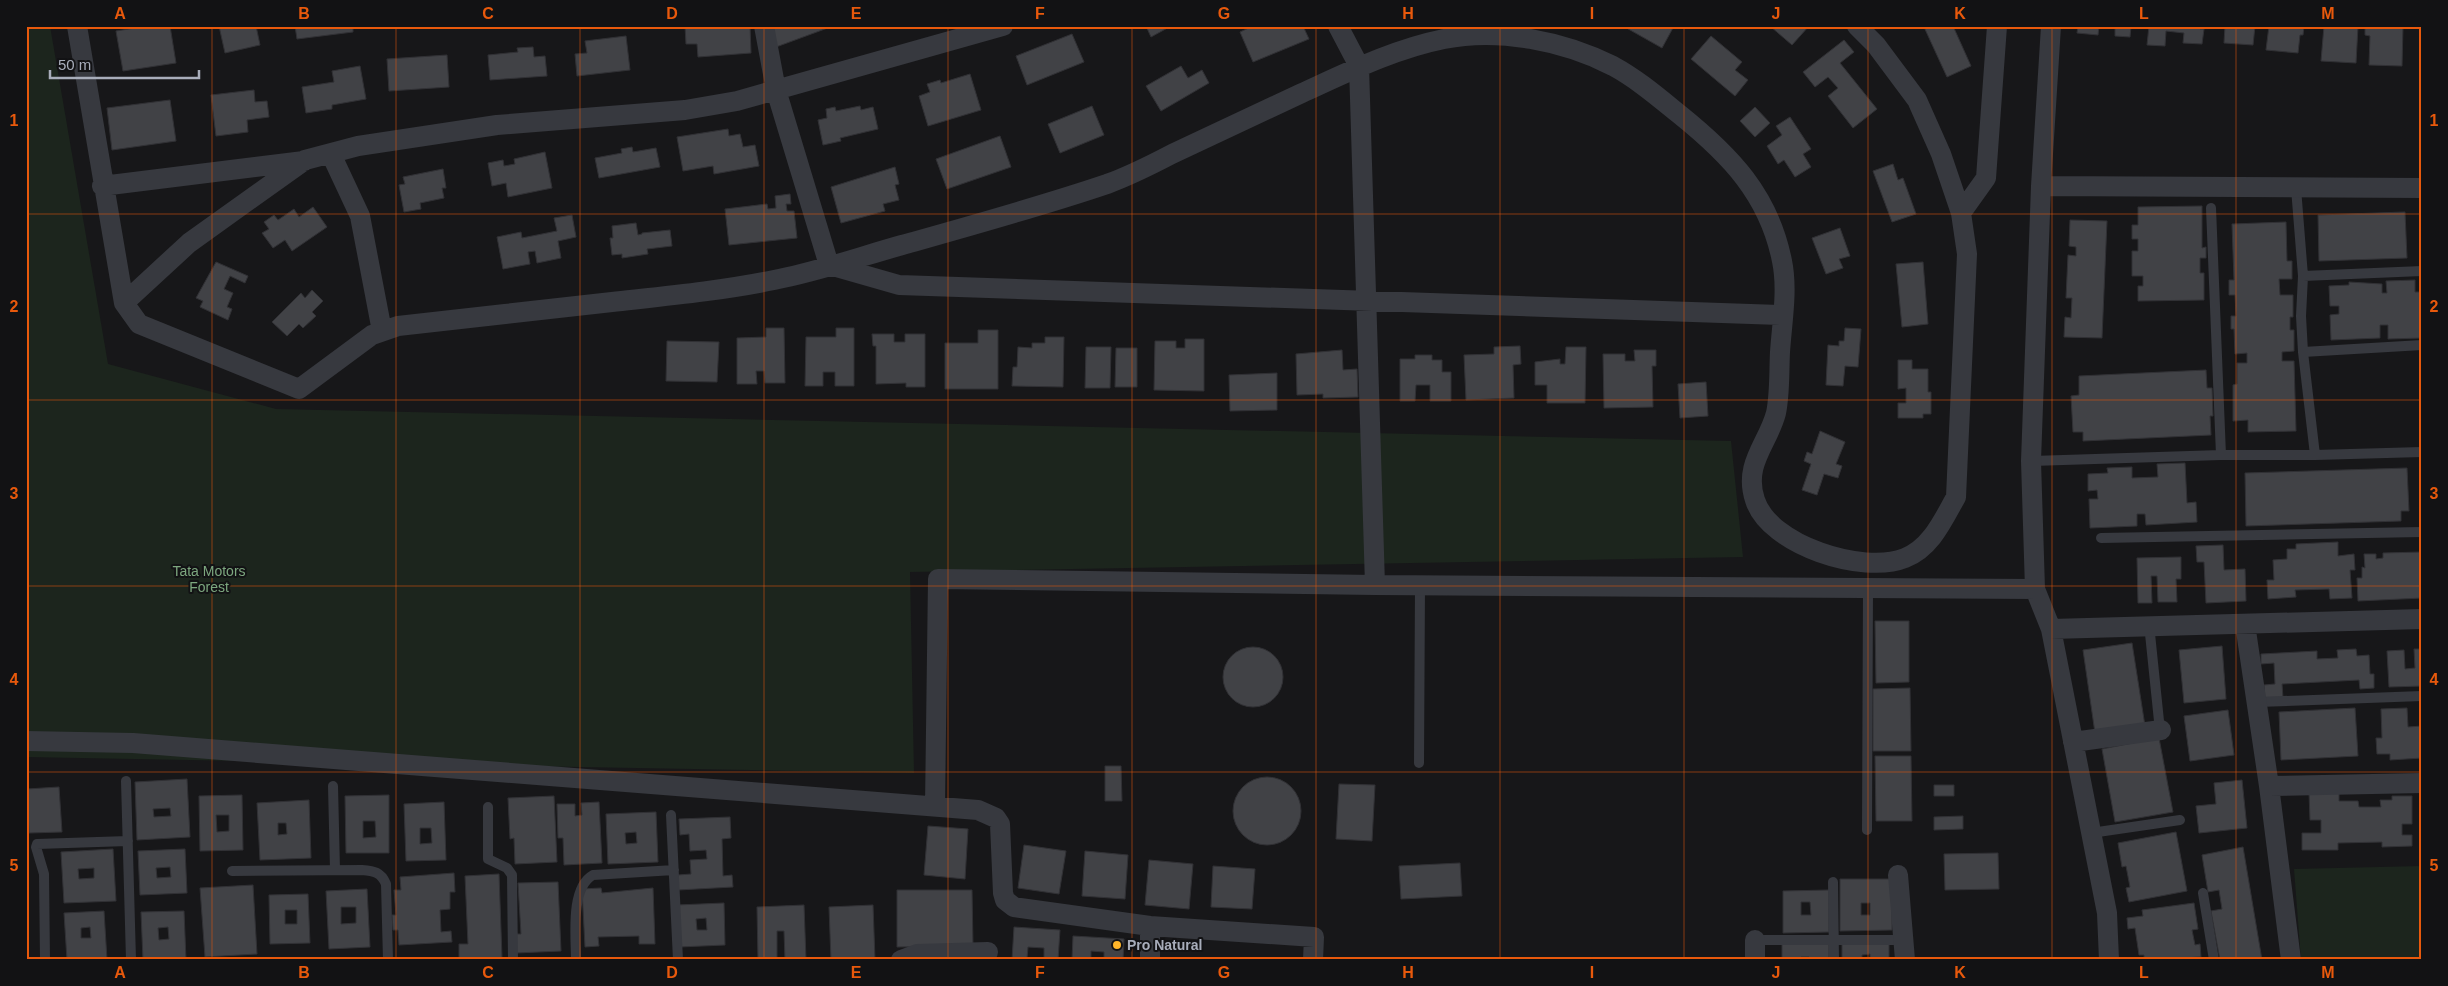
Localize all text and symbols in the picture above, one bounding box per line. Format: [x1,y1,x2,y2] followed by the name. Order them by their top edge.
[114,5,126,22] text: A
[298,5,310,22] text: B
[482,5,494,22] text: C
[666,5,678,22] text: D
[851,5,862,22] text: E
[1035,5,1045,22] text: F
[1218,5,1230,22] text: G
[1402,5,1414,22] text: H
[1590,5,1594,22] text: I
[1772,5,1780,22] text: J
[1954,5,1966,22] text: K
[2139,5,2149,22] text: L
[2321,5,2335,22] text: M
[50,48,199,80] scale bar
[58,56,91,73] text: 50 m
[10,112,19,129] text: 1
[2430,112,2439,129] text: 1
[10,298,19,315] text: 2
[2430,298,2439,315] text: 2
[10,485,19,502] text: 3
[2430,485,2439,502] text: 3
[172,563,246,595] park label: Tata Motors Forest
[10,671,19,688] text: 4
[2430,671,2439,688] text: 4
[10,857,19,874] text: 5
[2430,857,2439,874] text: 5
[1127,937,1202,953] place label: Pro Natural
[1111,939,1123,951] marker: Pro Natural
[114,964,126,981] text: A
[298,964,310,981] text: B
[482,964,494,981] text: C
[666,964,678,981] text: D
[851,964,862,981] text: E
[1035,964,1045,981] text: F
[1218,964,1230,981] text: G
[1402,964,1414,981] text: H
[1590,964,1594,981] text: I
[1772,964,1780,981] text: J
[1954,964,1966,981] text: K
[2139,964,2149,981] text: L
[2321,964,2335,981] text: M

